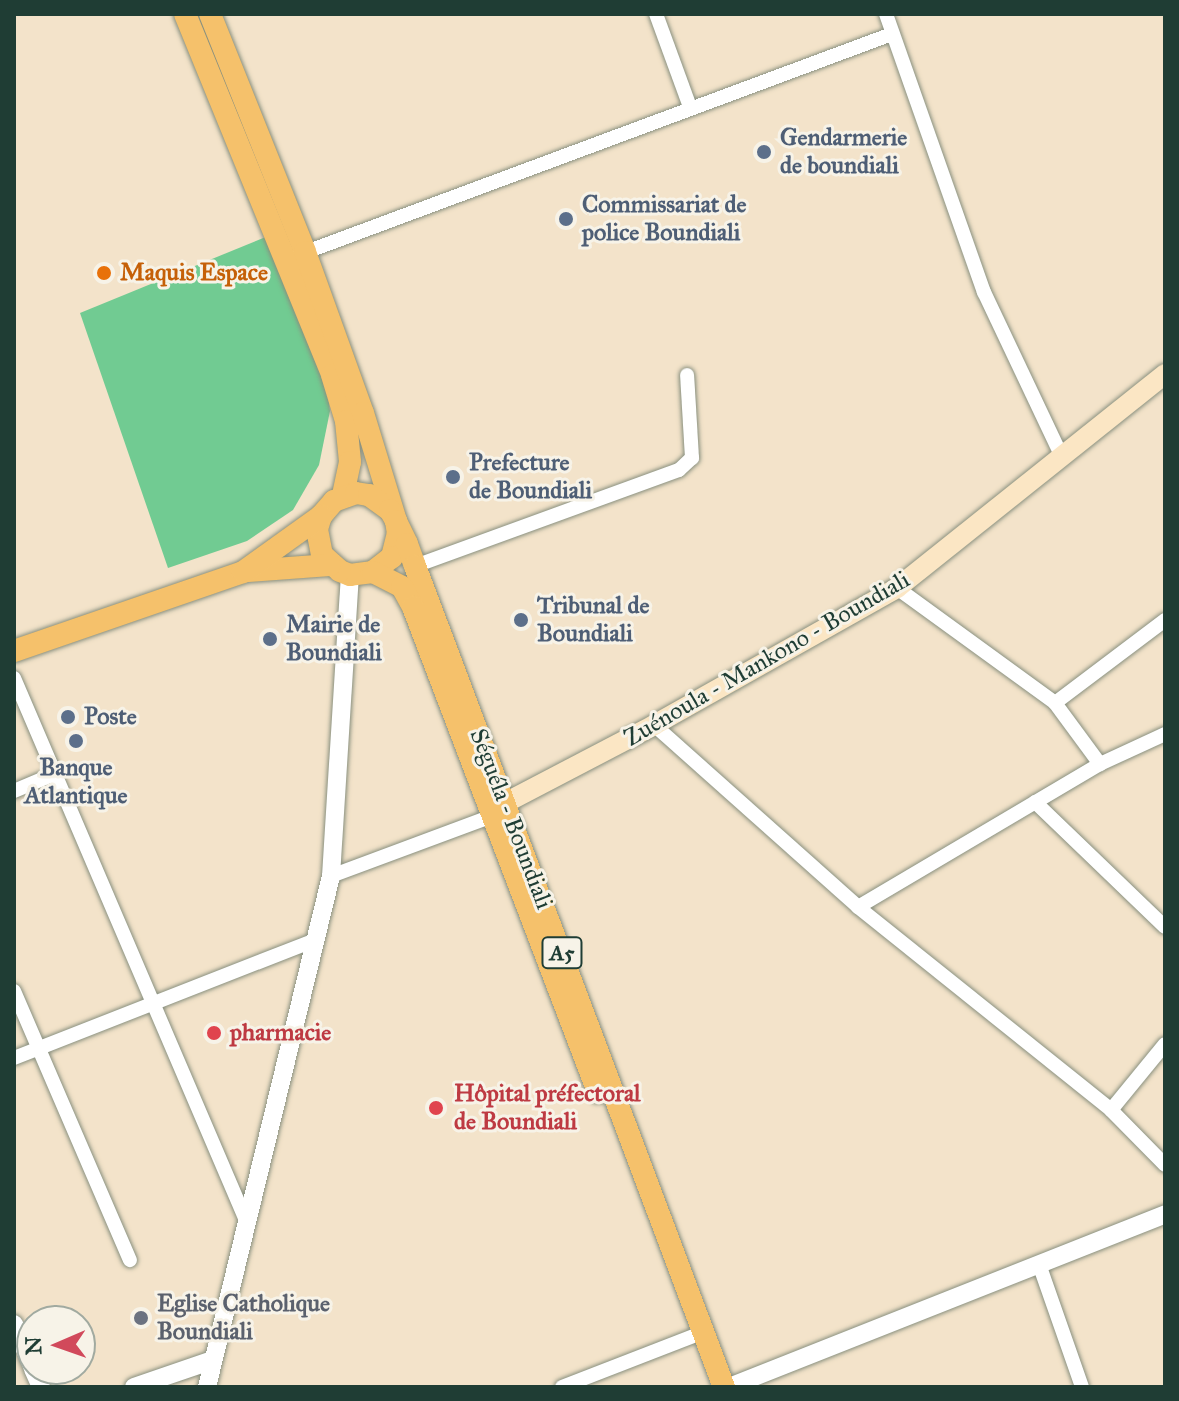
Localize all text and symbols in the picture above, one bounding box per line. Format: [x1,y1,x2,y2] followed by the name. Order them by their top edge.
[780,124,907,180] place label: Gendarmerie de boundiali
[755,143,773,161] marker: Gendarmerie de boundiali
[582,191,747,247] place label: Commissariat de police Boundiali
[557,210,575,228] marker: Commissariat de police Boundiali
[120,259,268,287] place label: Maquis Espace
[95,264,113,282] marker: Maquis Espace
[469,449,592,505] place label: Prefecture de Boundiali
[444,468,462,486] marker: Prefecture de Boundiali
[619,565,915,753] street label: Zuénoula - Mankono - Boundiali
[537,592,650,648] place label: Tribunal de Boundiali
[286,611,382,667] place label: Mairie de Boundiali
[512,611,530,629] marker: Tribunal de Boundiali
[261,630,279,648] marker: Mairie de Boundiali
[84,703,137,731] place label: Poste
[59,708,77,726] marker: Poste
[463,725,559,913] street label: Séguéla - Boundiali
[67,732,85,750] marker: Banque Atlantique
[24,754,128,810] place label: Banque Atlantique
[540,935,584,971] road number: A5
[230,1019,331,1047] place label: pharmacie
[205,1024,223,1042] marker: pharmacie
[454,1080,641,1136] place label: Hôpital préfectoral de Boundiali
[425,1097,447,1119] marker: Hôpital préfectoral de Boundiali
[157,1290,330,1346] place label: Eglise Catholique Boundiali
[16,1305,96,1385] north arrow
[132,1309,150,1327] marker: Eglise Catholique Boundiali
[20,1336,47,1356] text: N

